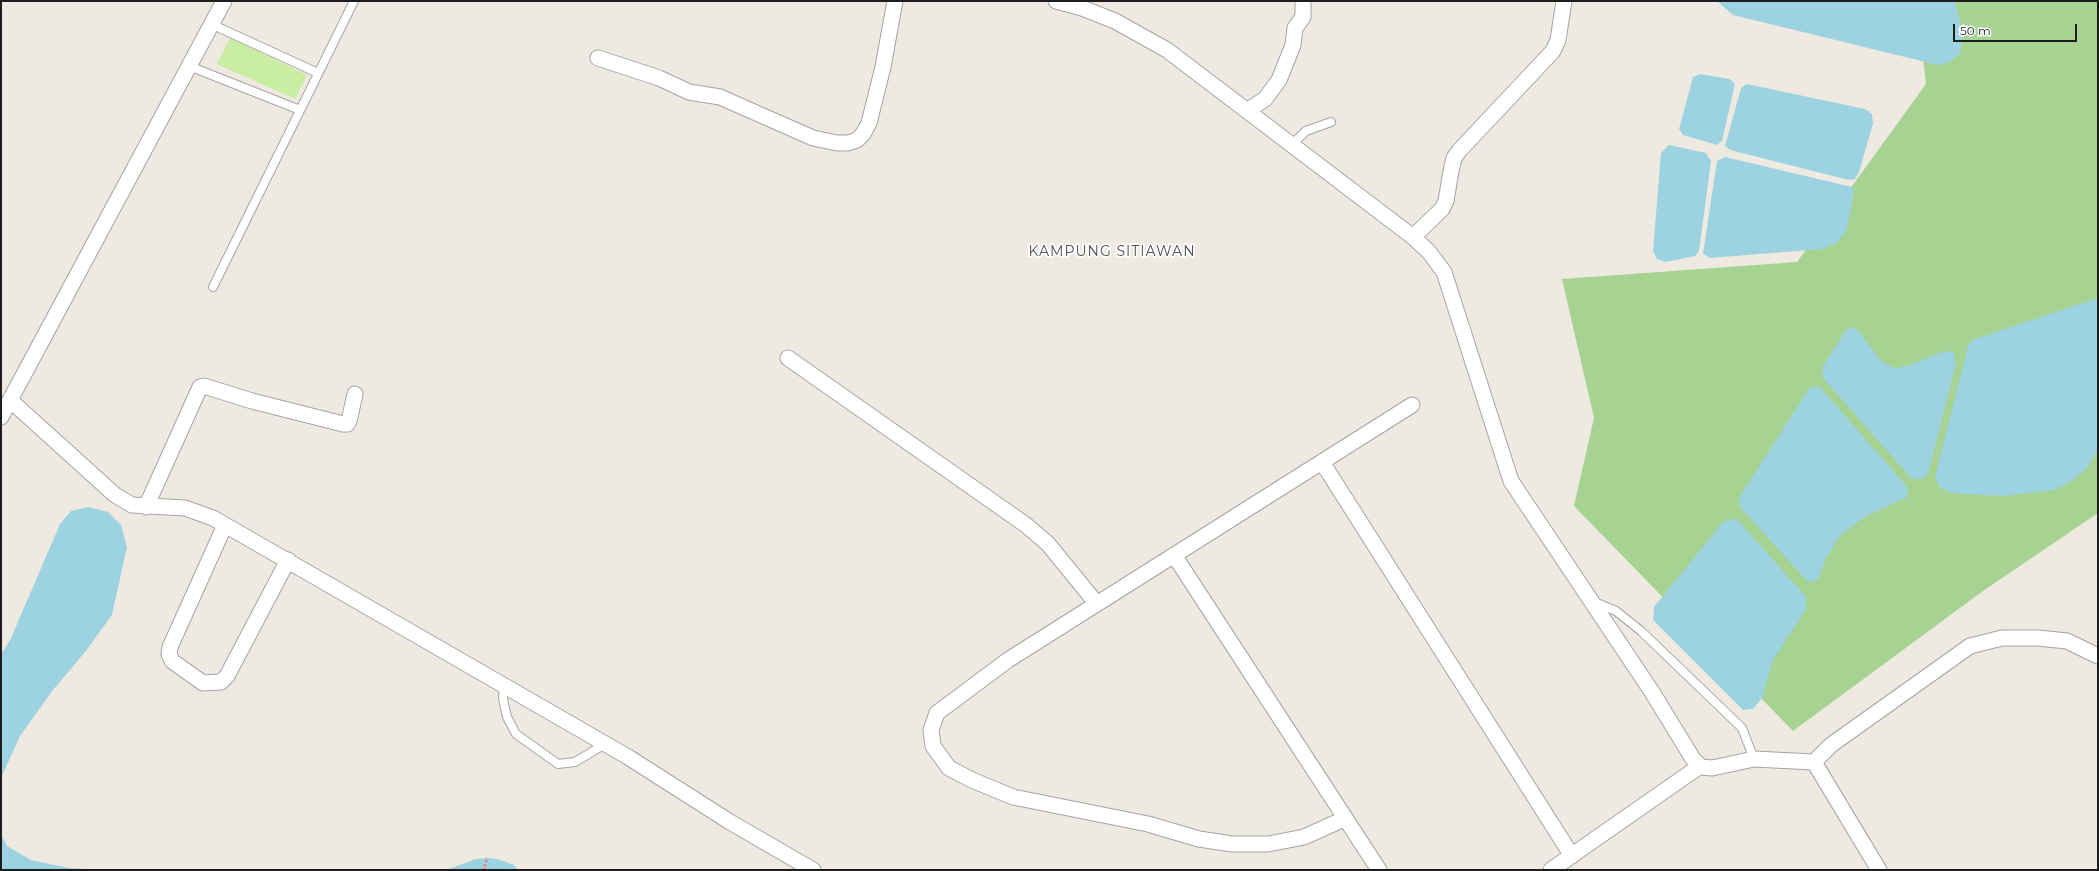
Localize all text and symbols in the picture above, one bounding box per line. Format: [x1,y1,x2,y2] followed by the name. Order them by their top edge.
[1955,16,2079,42] scale bar
[1960,23,1991,38] text: 50 m
[1028,244,1196,260] district label: KAMPUNG SITIAWAN

